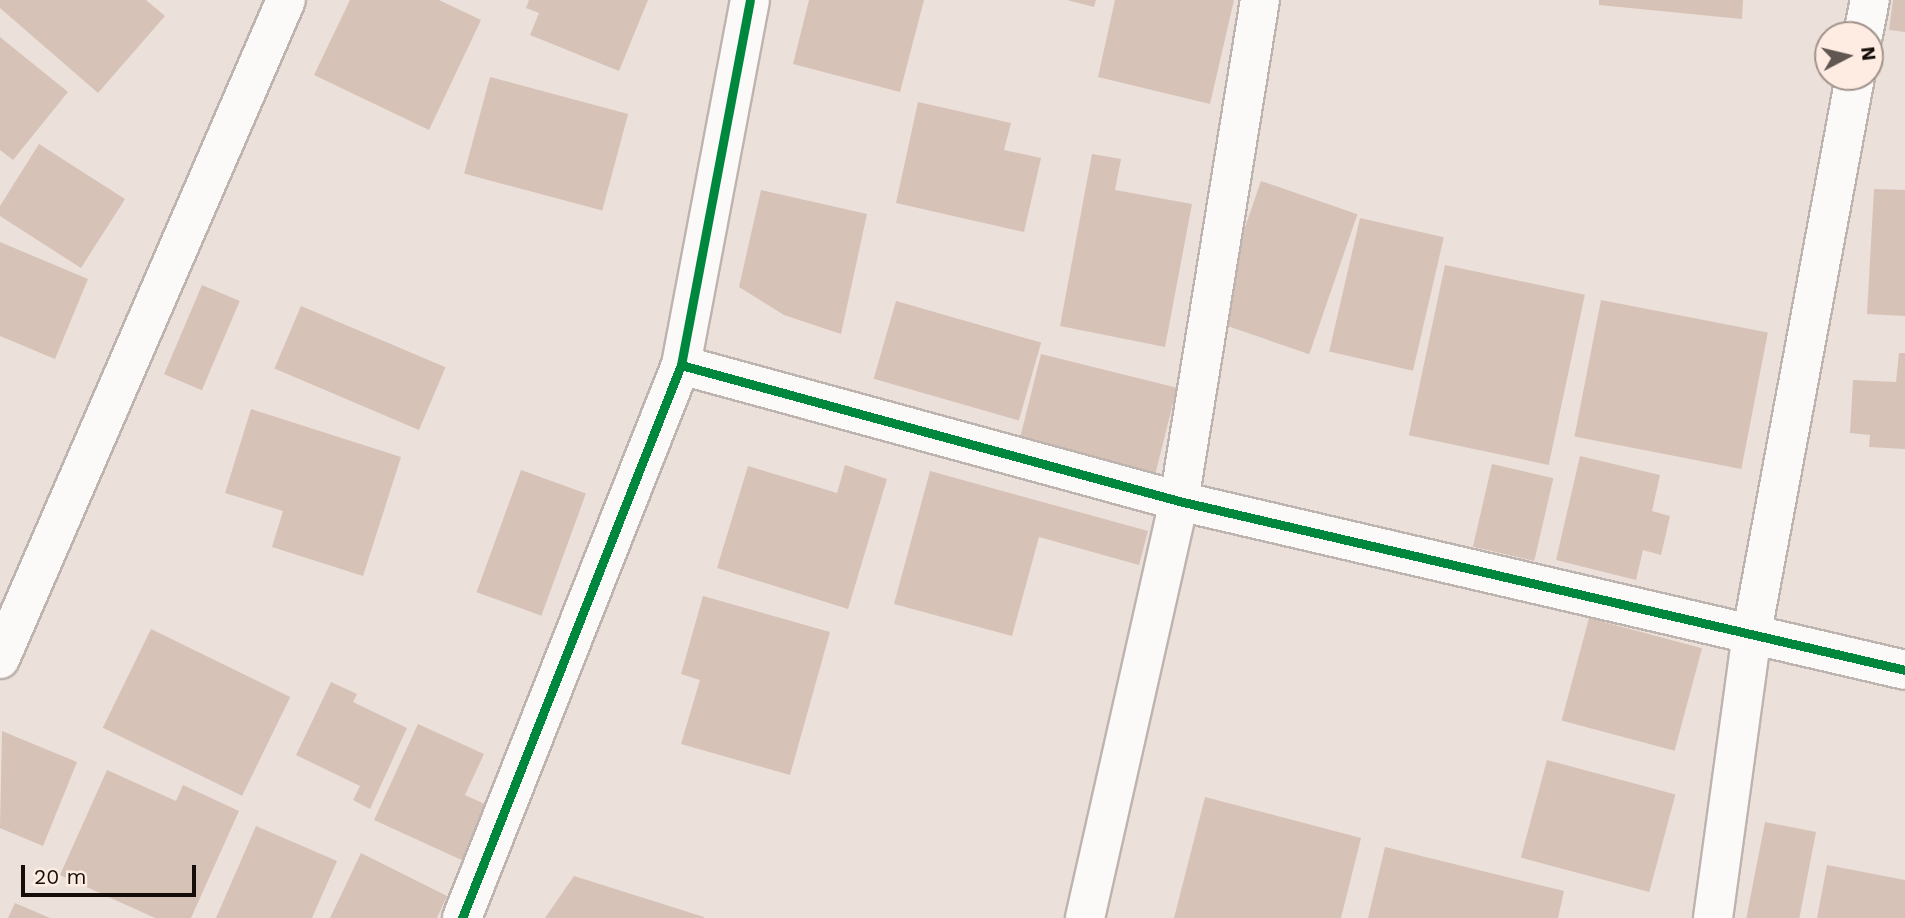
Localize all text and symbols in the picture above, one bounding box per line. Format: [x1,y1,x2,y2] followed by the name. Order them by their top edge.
[1814,21,1884,91] north arrow
[1856,45,1881,62] text: N
[24,852,200,896] scale bar
[34,864,86,889] text: 20 m

